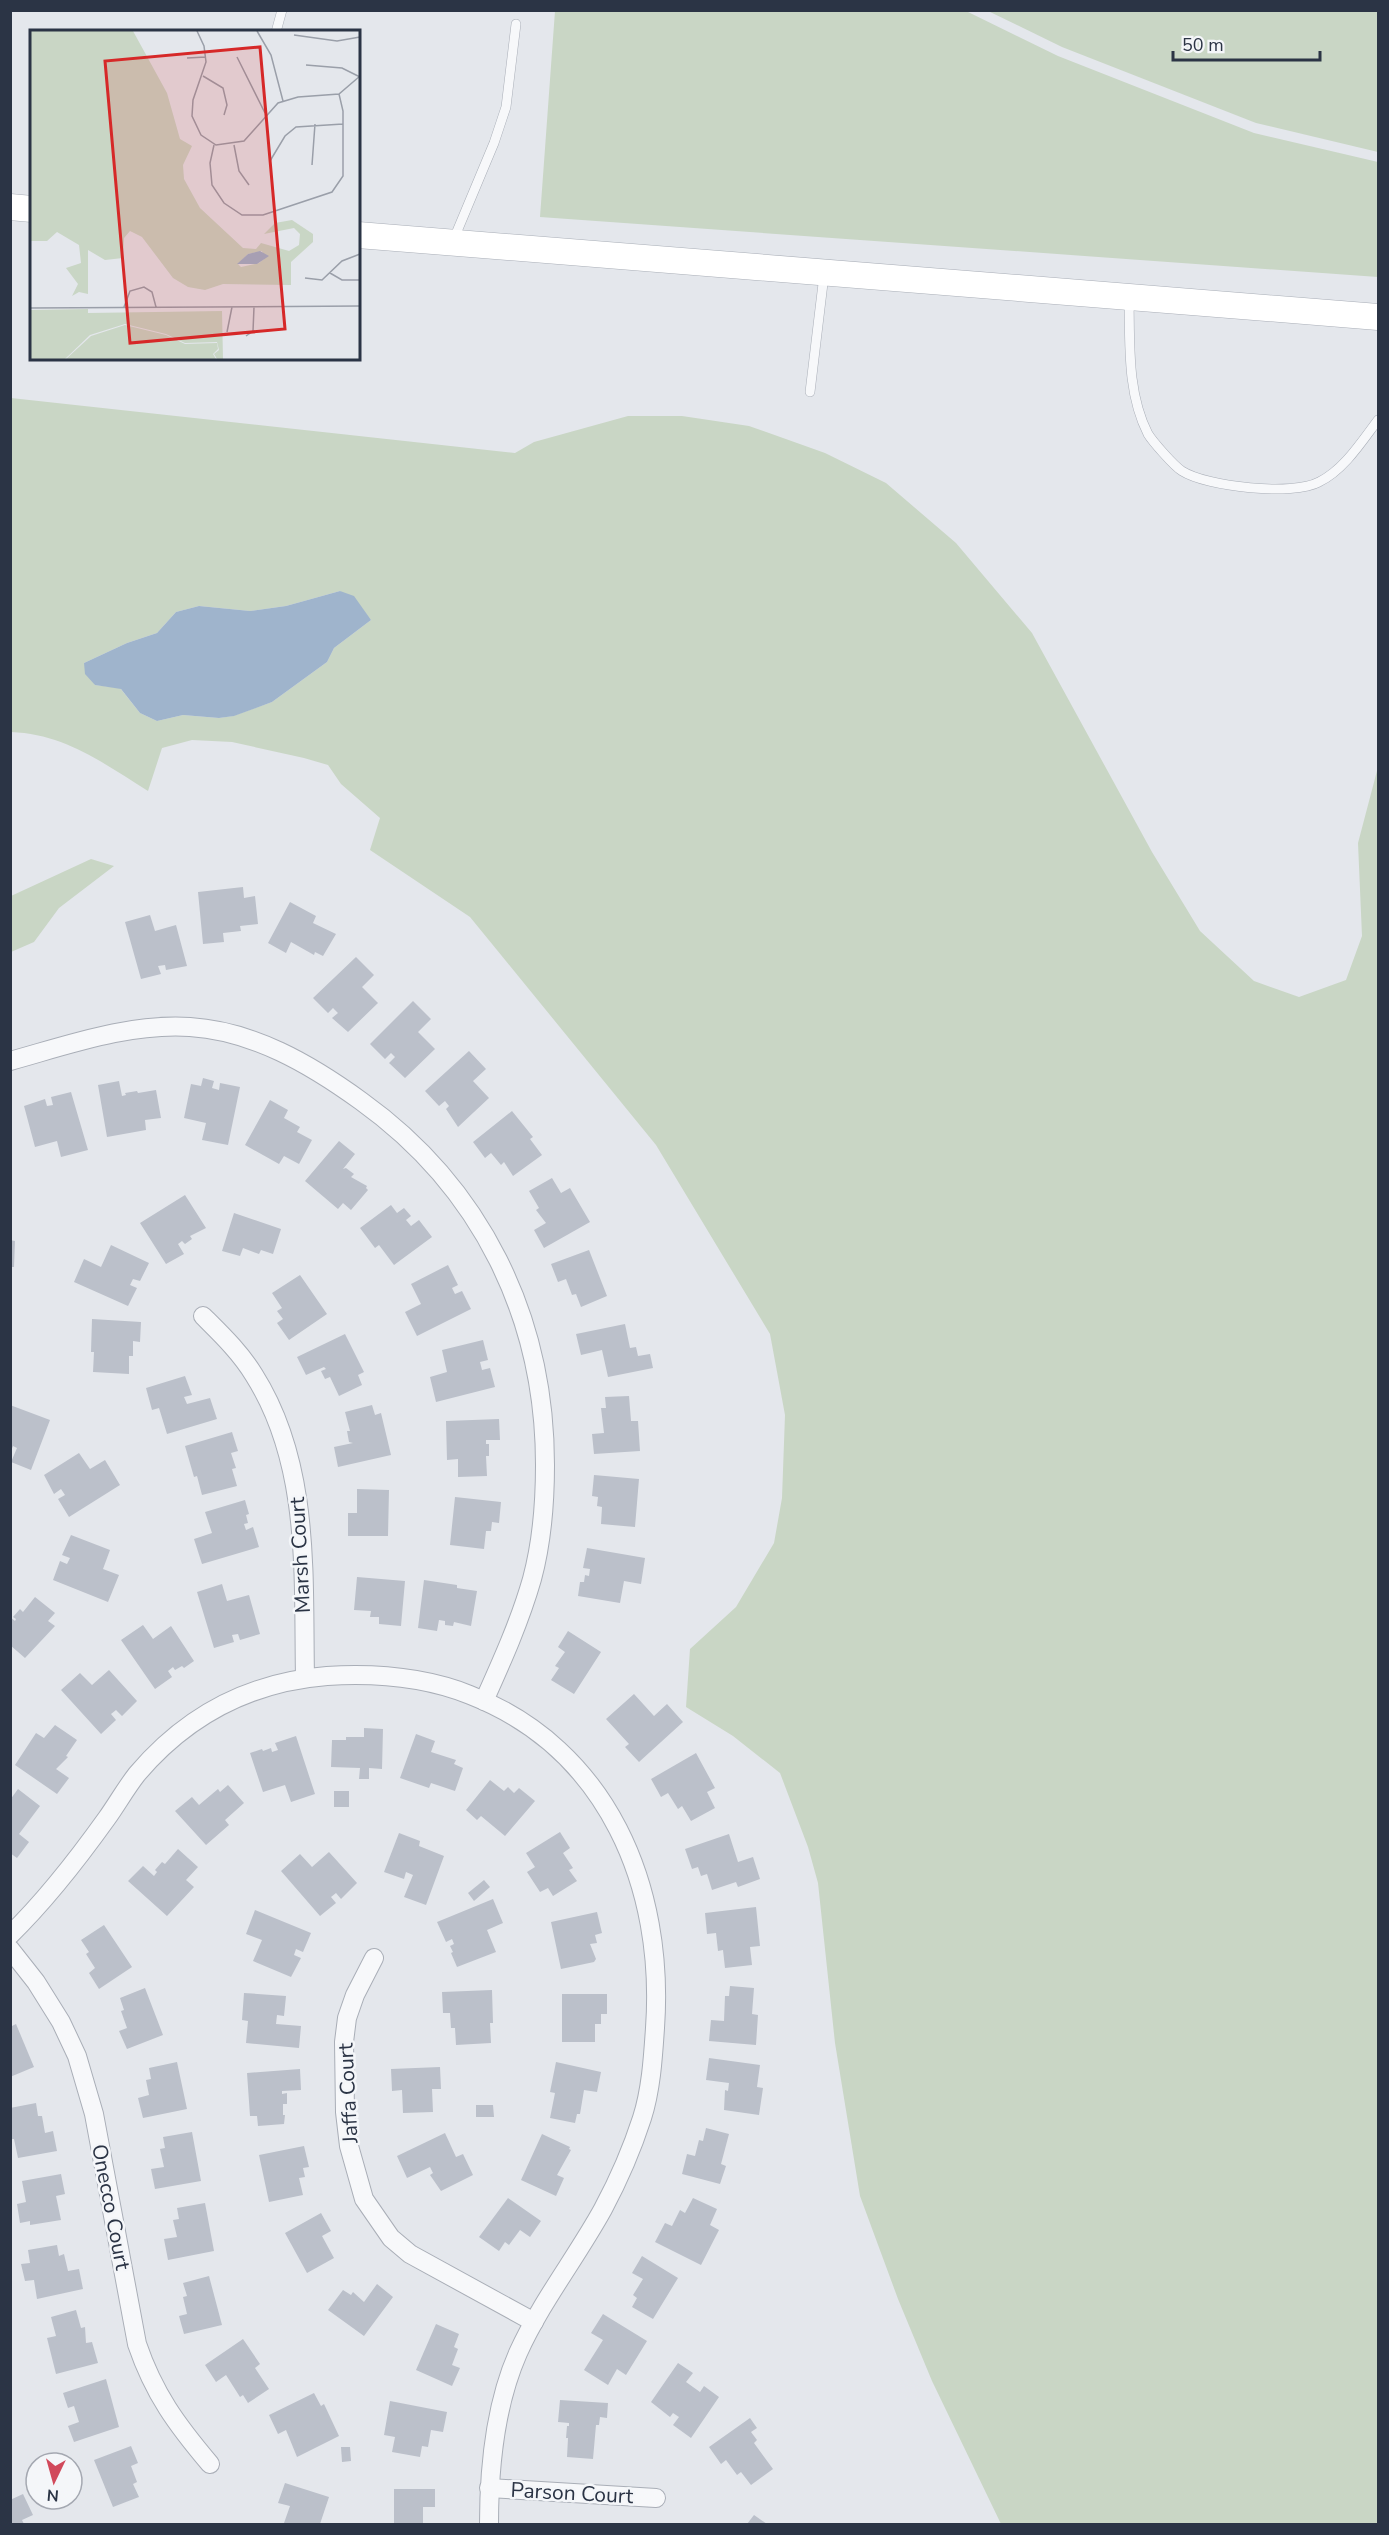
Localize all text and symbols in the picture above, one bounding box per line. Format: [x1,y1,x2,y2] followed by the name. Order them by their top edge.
[1173,24,1320,62] scale bar
[30,30,360,360] inset map
[1182,33,1224,57] text: 50 m
[283,1496,317,1614] street label: Marsh Court
[331,2042,365,2145] street label: Jaffa Court
[85,2142,137,2273] street label: Onecco Court
[24,2451,84,2511] north arrow
[510,2476,635,2510] street label: Parson Court
[46,2483,60,2506] text: N

